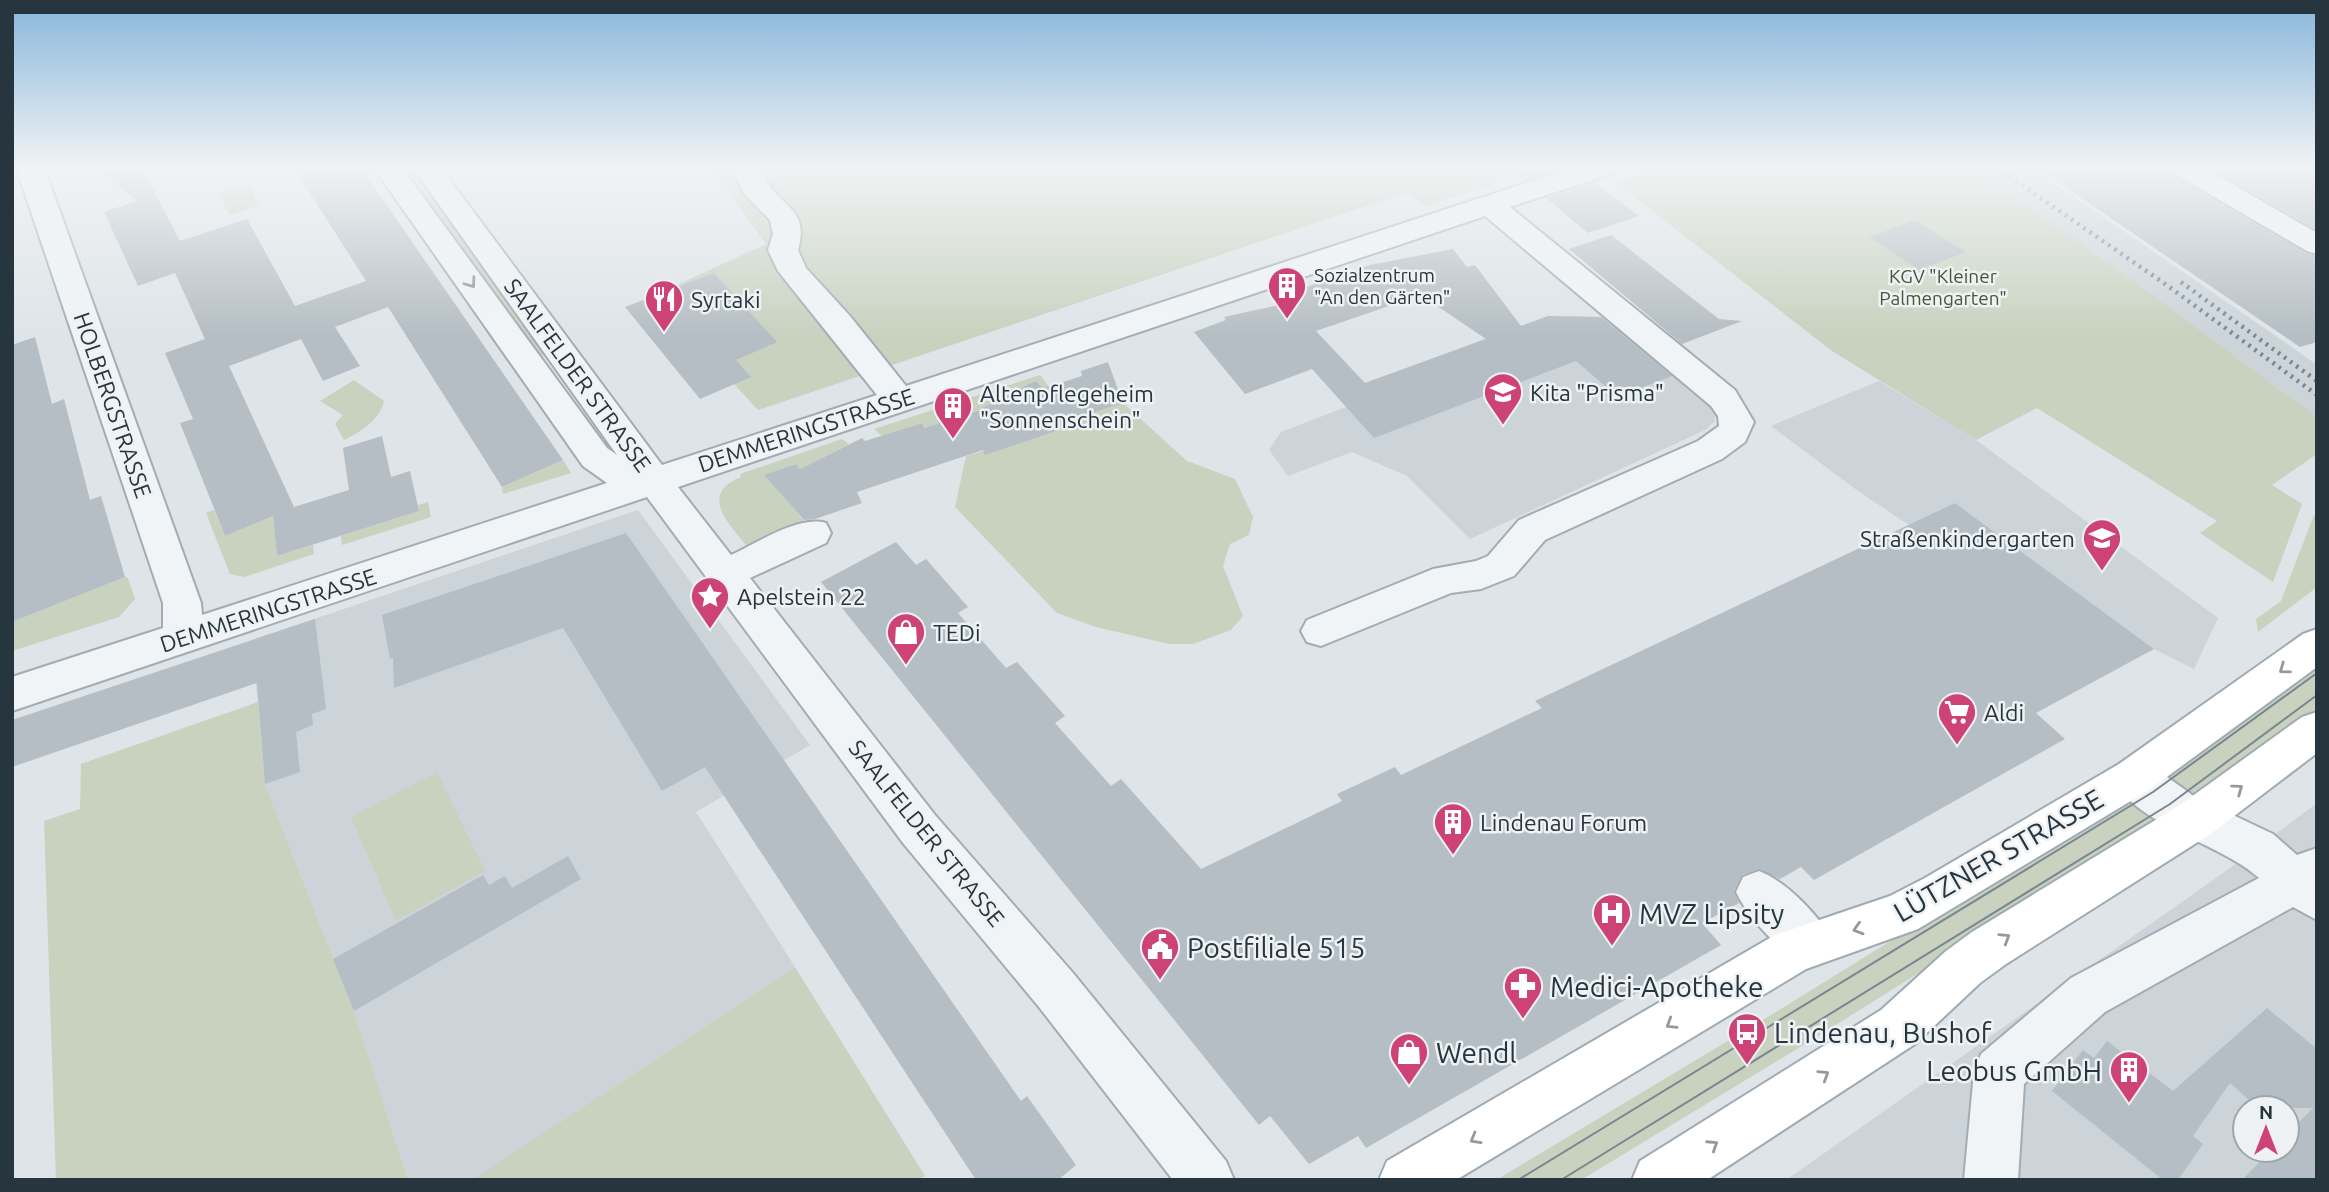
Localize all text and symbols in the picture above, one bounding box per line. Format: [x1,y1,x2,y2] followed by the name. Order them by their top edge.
[1314,264,1450,308] place label: Sozialzentrum "An den Gärten"
[1266,265,1308,320] building icon: Sozialzentrum "An den Gärten"
[1879,265,2007,309] park label: KGV "Kleiner Palmengarten"
[500,274,656,476] street label: SAALFELDER STRASSE
[463,275,475,288] one-way arrow
[643,278,685,333] restaurant icon: Syrtaki
[691,287,761,312] place label: Syrtaki
[69,309,157,501] street label: HOLBERGSTRASSE
[1482,371,1524,426] school or university icon: Kita "Prisma"
[1530,380,1664,405] place label: Kita "Prisma"
[980,381,1154,432] place label: Altenpflegeheim "Sonnenschein"
[695,383,917,477] street label: DEMMERINGSTRASSE
[932,385,974,440] building icon: Altenpflegeheim "Sonnenschein"
[2081,517,2123,572] school or university icon: Straßenkindergarten
[1860,526,2075,551] place label: Straßenkindergarten
[157,563,379,657] street label: DEMMERINGSTRASSE
[689,575,731,630] place icon: Apelstein 22
[737,584,866,609] place label: Apelstein 22
[885,611,927,666] shop icon: TEDi
[933,620,981,645] place label: TEDi
[2279,661,2292,673] one-way arrow
[1936,691,1978,746] supermarket icon: Aldi
[1984,700,2024,725] place label: Aldi
[844,735,1010,931] street label: SAALFELDER STRASSE
[1888,782,2108,928] street label: LÜTZNER STRASSE
[2230,785,2243,797] one-way arrow
[1432,801,1474,856] building icon: Lindenau Forum
[1480,810,1647,835] place label: Lindenau Forum
[1591,892,1633,947] hospital icon: MVZ Lipsity
[1639,898,1784,929] place label: MVZ Lipsity
[1853,921,1865,936] one-way arrow
[1139,926,1181,981] public building icon: Postfiliale 515
[1187,932,1366,963] place label: Postfiliale 515
[1997,933,2010,946] one-way arrow
[1502,965,1544,1020] pharmacy icon: Medici-Apotheke
[1550,971,1763,1002] place label: Medici-Apotheke
[1726,1011,1768,1066] bus stop icon: Lindenau, Bushof
[1665,1015,1678,1028] one-way arrow
[1774,1017,1992,1048] place label: Lindenau, Bushof
[1388,1031,1430,1086] shop icon: Wendl
[1436,1037,1517,1068] place label: Wendl
[2108,1049,2150,1104] building icon: Leobus GmbH
[1926,1055,2102,1086] place label: Leobus GmbH
[1817,1071,1830,1084] one-way arrow
[2231,1094,2301,1164] north arrow
[2259,1101,2273,1123] text: N
[1469,1131,1482,1144] one-way arrow
[1705,1141,1718,1154] one-way arrow

